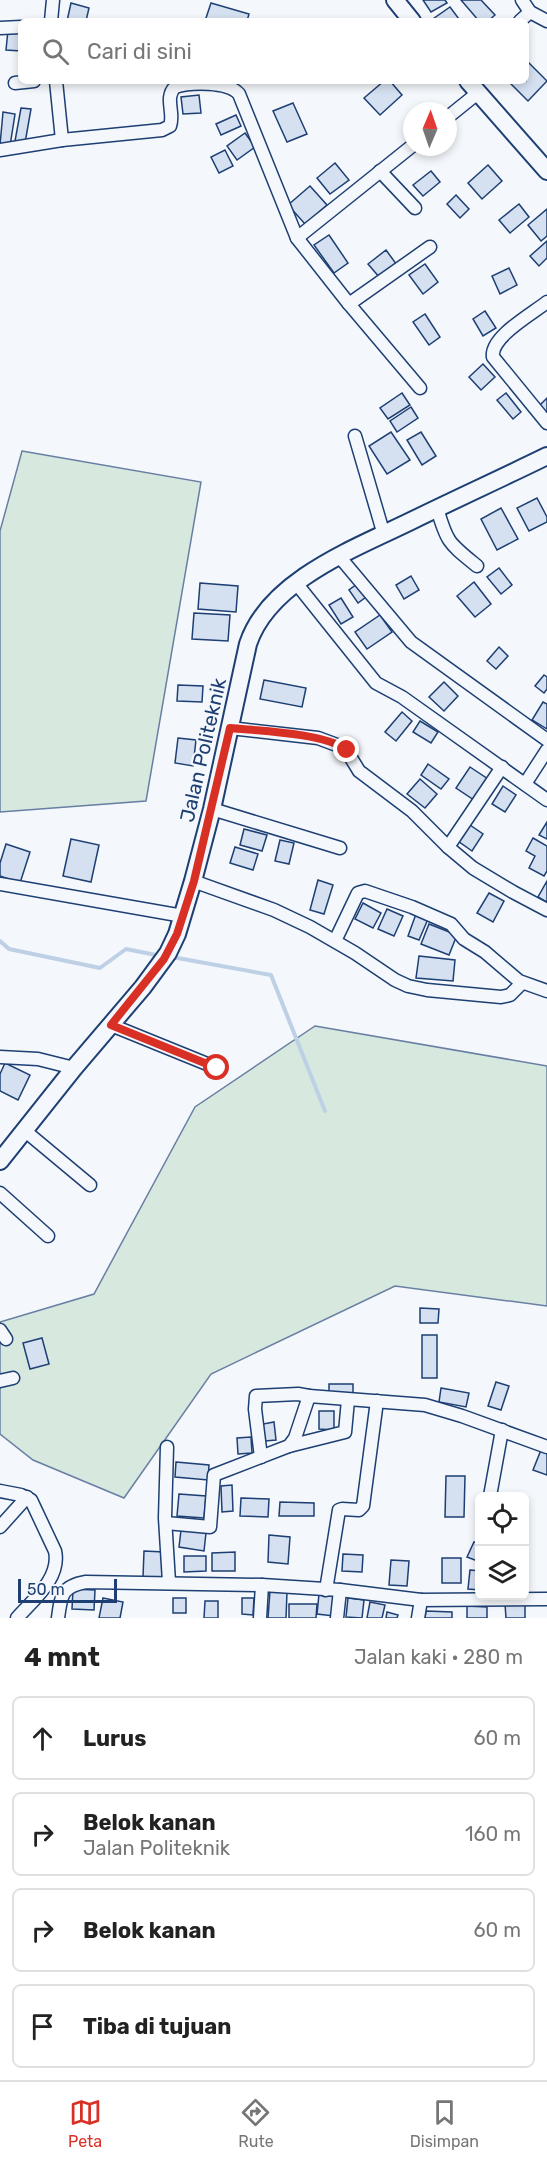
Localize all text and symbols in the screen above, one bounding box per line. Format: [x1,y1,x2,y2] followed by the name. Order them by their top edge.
[18,18,529,84] search box
[39,35,72,68] icon: search
[87,38,192,65] text: Cari di sini
[403,102,457,156] north arrow
[175,675,231,824] street label: Jalan Politeknik
[333,736,359,762] route end
[203,1054,229,1080] route start
[475,1492,529,1600] map controls
[475,1492,529,1546] button: locate
[475,1546,529,1600] button: layers
[18,1576,117,1604] scale bar
[27,1580,65,1599] text: 50 m
[24,1642,100,1673] text: 4 mnt
[354,1645,523,1669] text: Jalan kaki · 280 m
[26,1722,59,1755] icon: ahead
[83,1725,146,1752] text: Lurus
[474,1726,521,1750] text: 60 m
[83,1809,216,1836] text: Belok kanan
[26,1818,59,1851] icon: right
[465,1822,521,1846] text: 160 m
[83,1836,230,1860] text: Jalan Politeknik
[26,1914,59,1947] icon: right
[83,1917,216,1944] text: Belok kanan
[474,1918,521,1942] text: 60 m
[26,2010,59,2043] icon: arrive
[83,2013,231,2040] text: Tiba di tujuan
[68,2096,102,2151] tab: Peta
[238,2096,274,2151] tab: Rute
[410,2096,479,2151] tab: Disimpan

